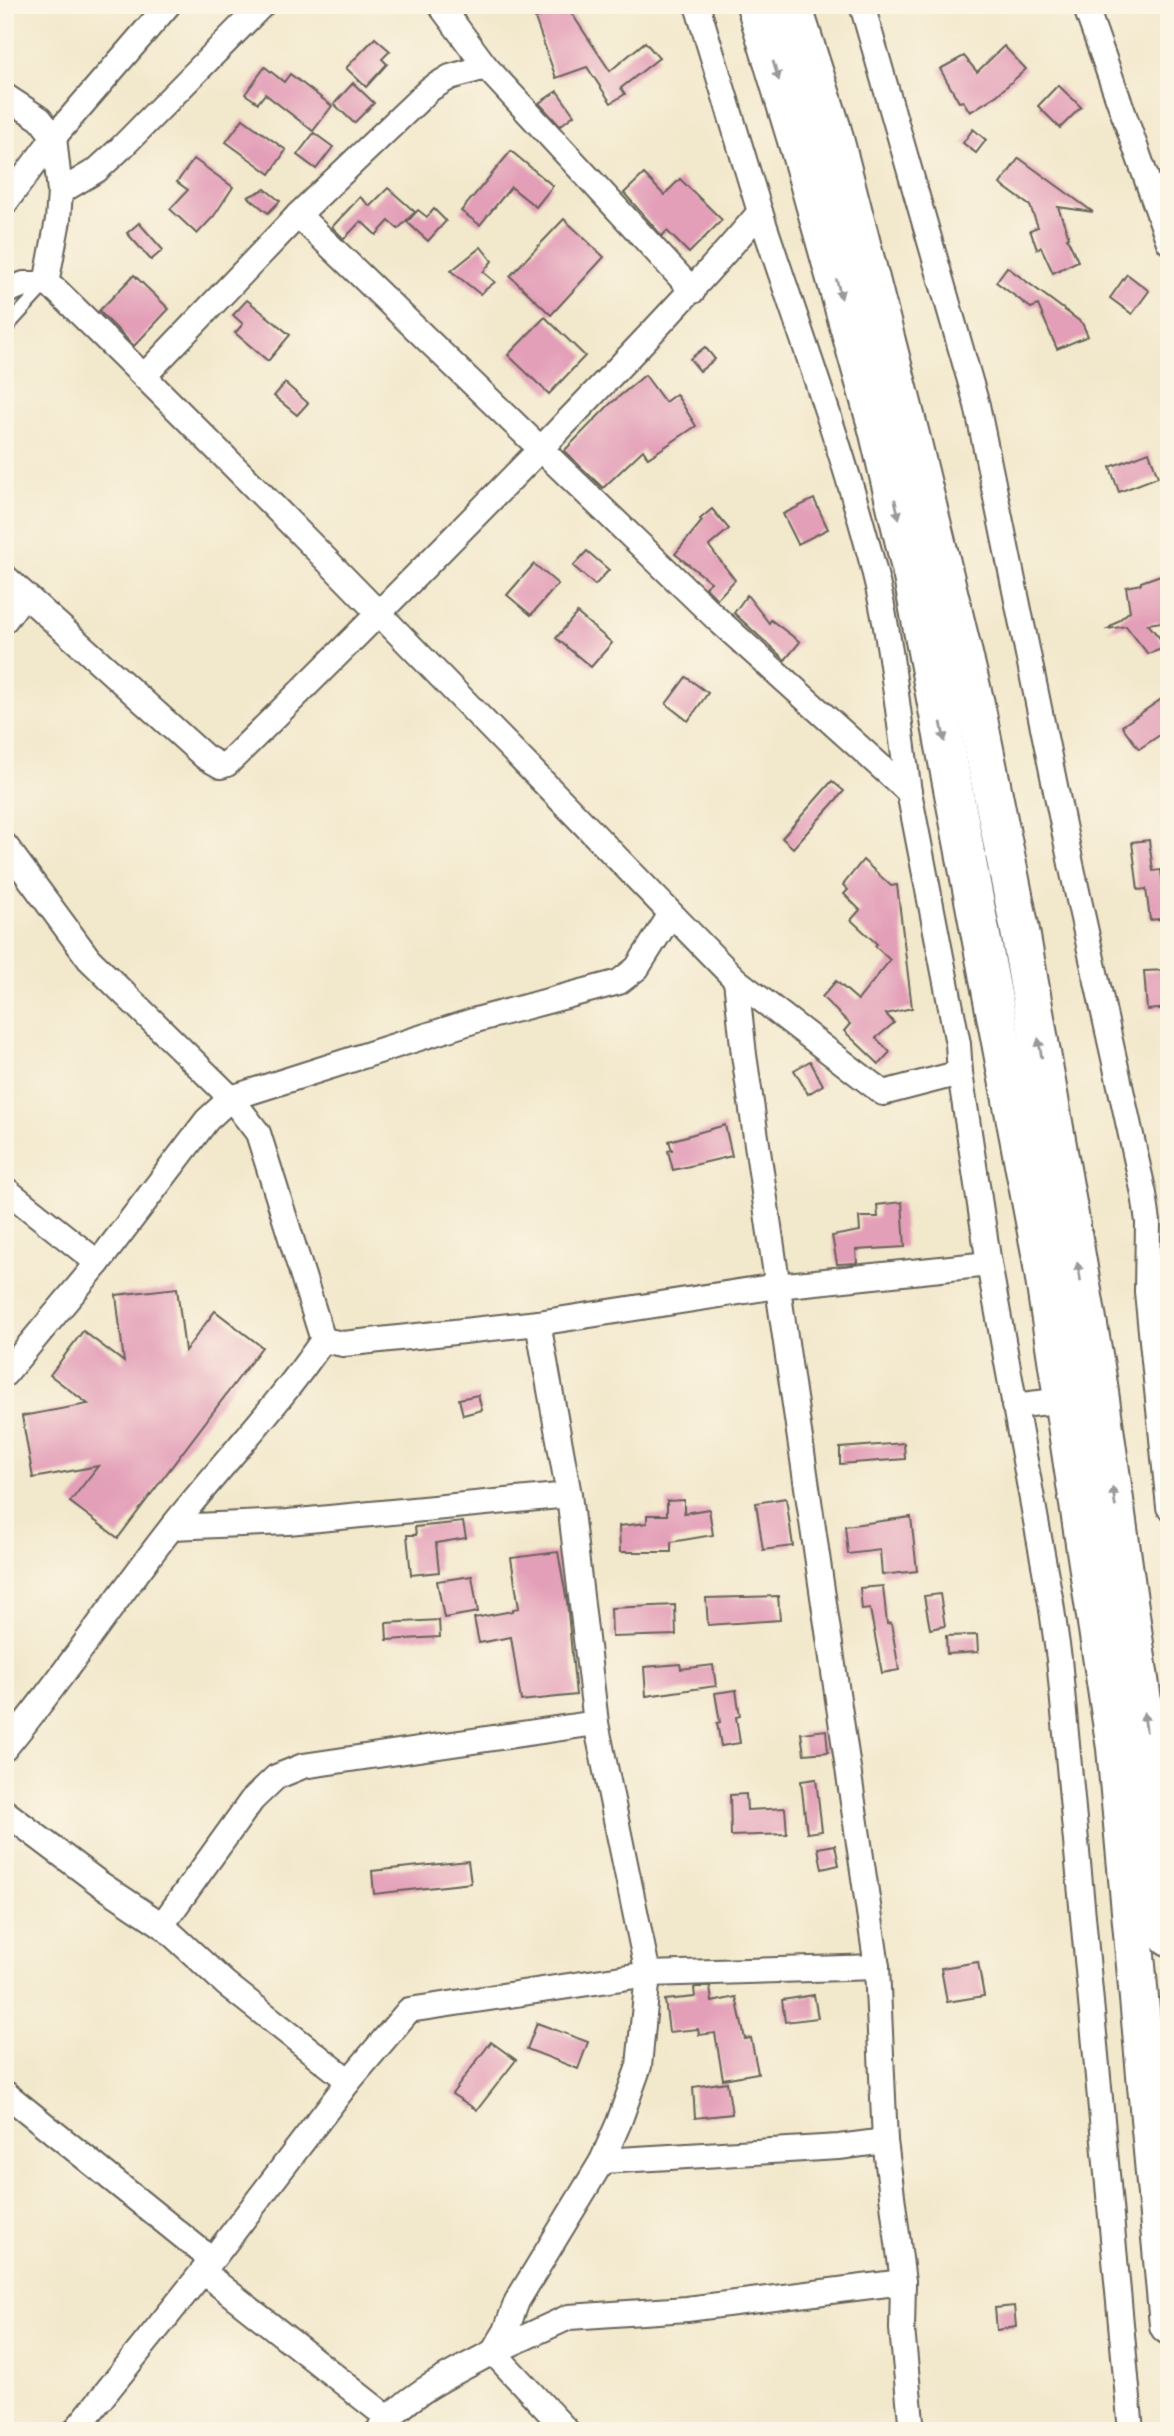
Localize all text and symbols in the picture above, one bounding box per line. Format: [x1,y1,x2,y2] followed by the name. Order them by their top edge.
[772,60,782,81] one-way arrow
[834,278,845,300] one-way arrow
[892,498,903,520] one-way arrow
[938,721,949,743] one-way arrow
[1034,1037,1045,1059] one-way arrow
[1073,1261,1084,1283] one-way arrow
[1108,1486,1119,1508] one-way arrow
[1139,1711,1150,1733] one-way arrow

